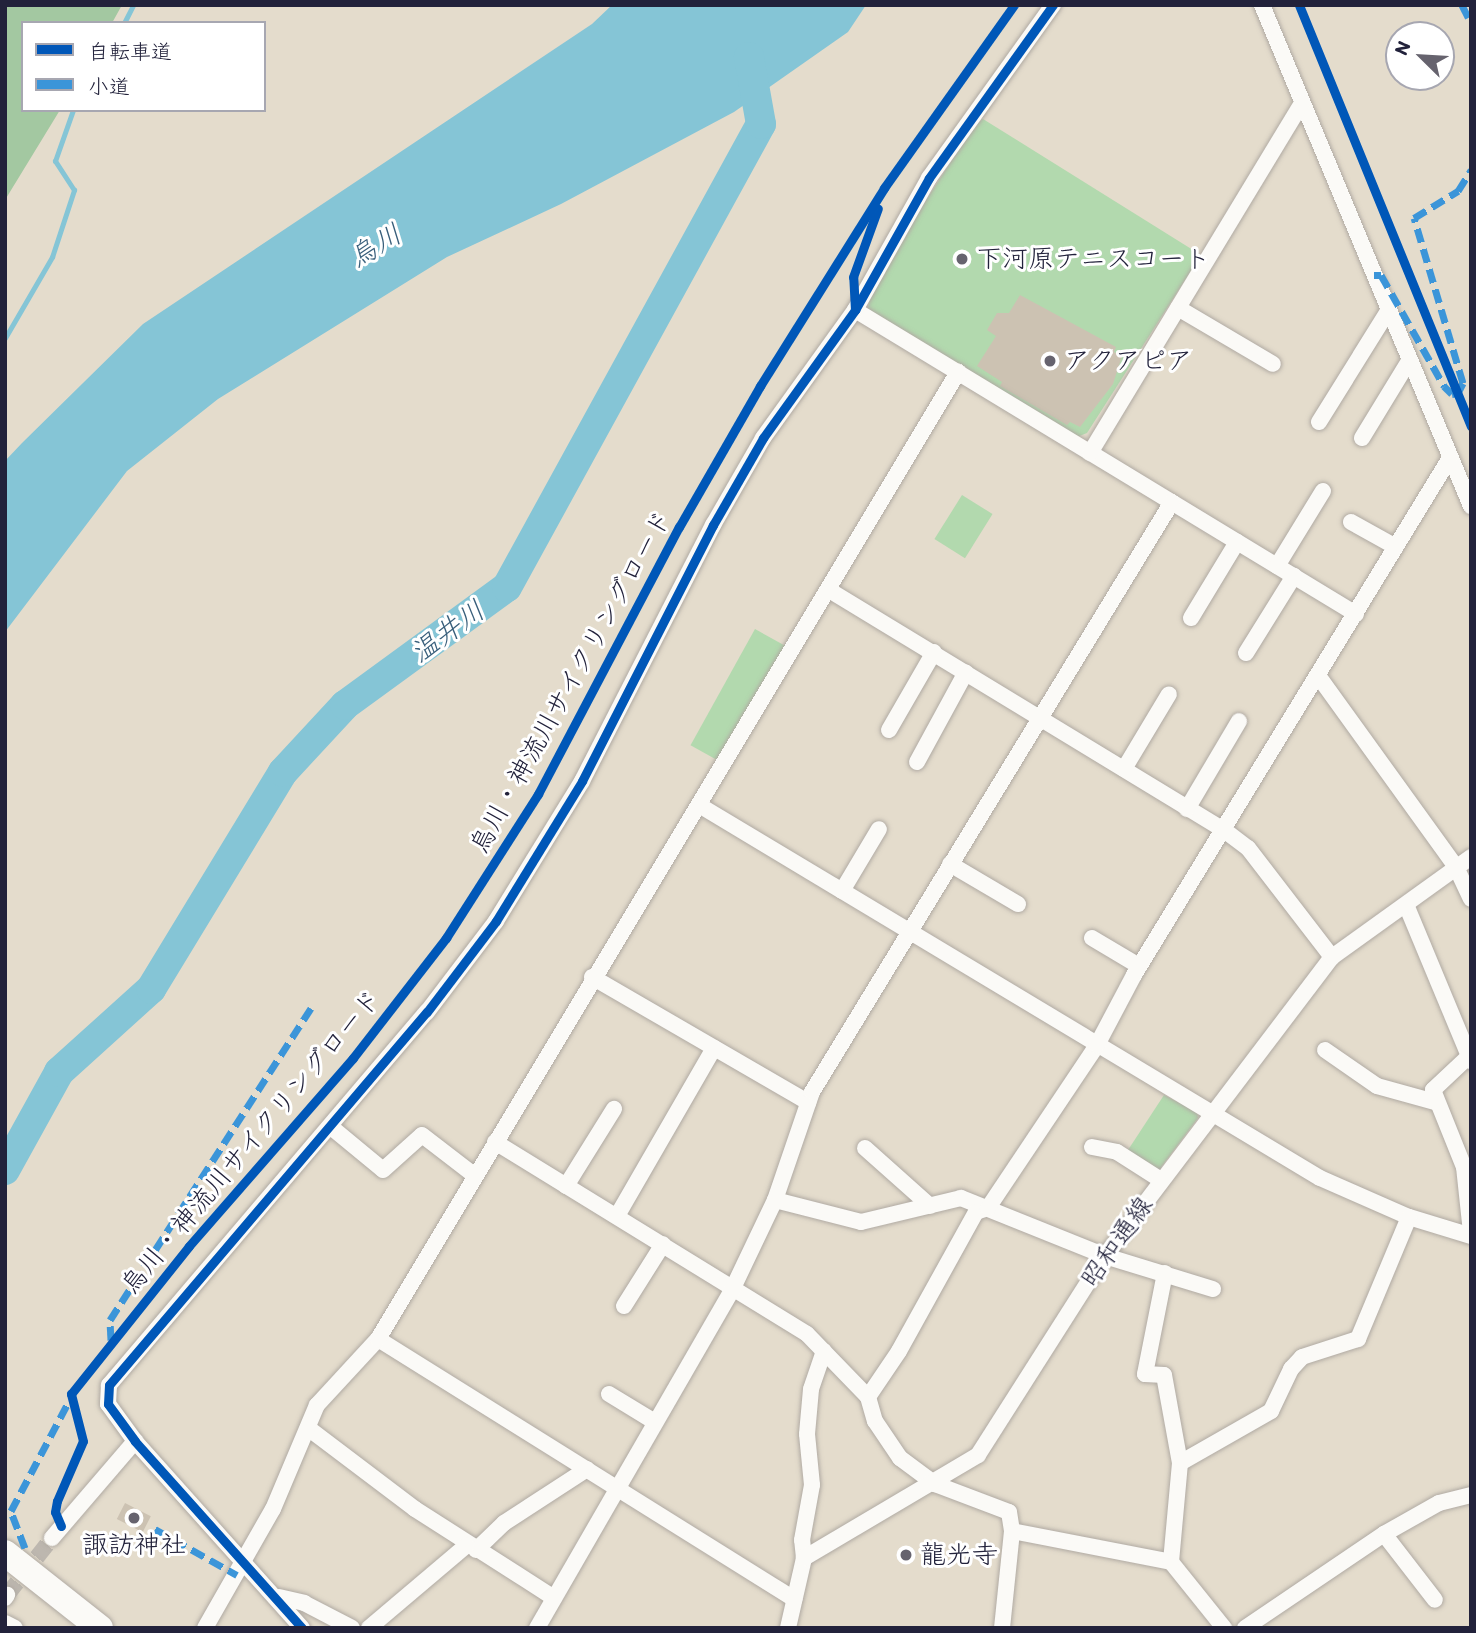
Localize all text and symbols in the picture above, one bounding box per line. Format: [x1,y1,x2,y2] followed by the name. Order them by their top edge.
[21,21,266,112] legend
[1385,21,1455,91] north arrow
[1389,38,1415,59] text: N
[88,39,172,64] text: 自転車道
[88,74,130,99] text: 小道
[342,216,408,274] water label: 烏川
[976,243,1210,275] place label: 下河原テニスコート
[954,251,970,267] marker: 下河原テニスコート
[1064,345,1194,377] place label: アクアピア
[1042,353,1058,369] marker: アクアピア
[463,504,679,860] street label: 烏川・神流川サイクリングロード
[403,593,491,669] water label: 温井川
[114,983,388,1301] street label: 烏川・神流川サイクリングロード
[1074,1190,1160,1294] street label: 昭和通線
[126,1510,142,1526] marker: 諏訪神社
[82,1529,186,1561] place label: 諏訪神社
[920,1539,998,1571] place label: 龍光寺
[898,1547,914,1563] marker: 龍光寺

